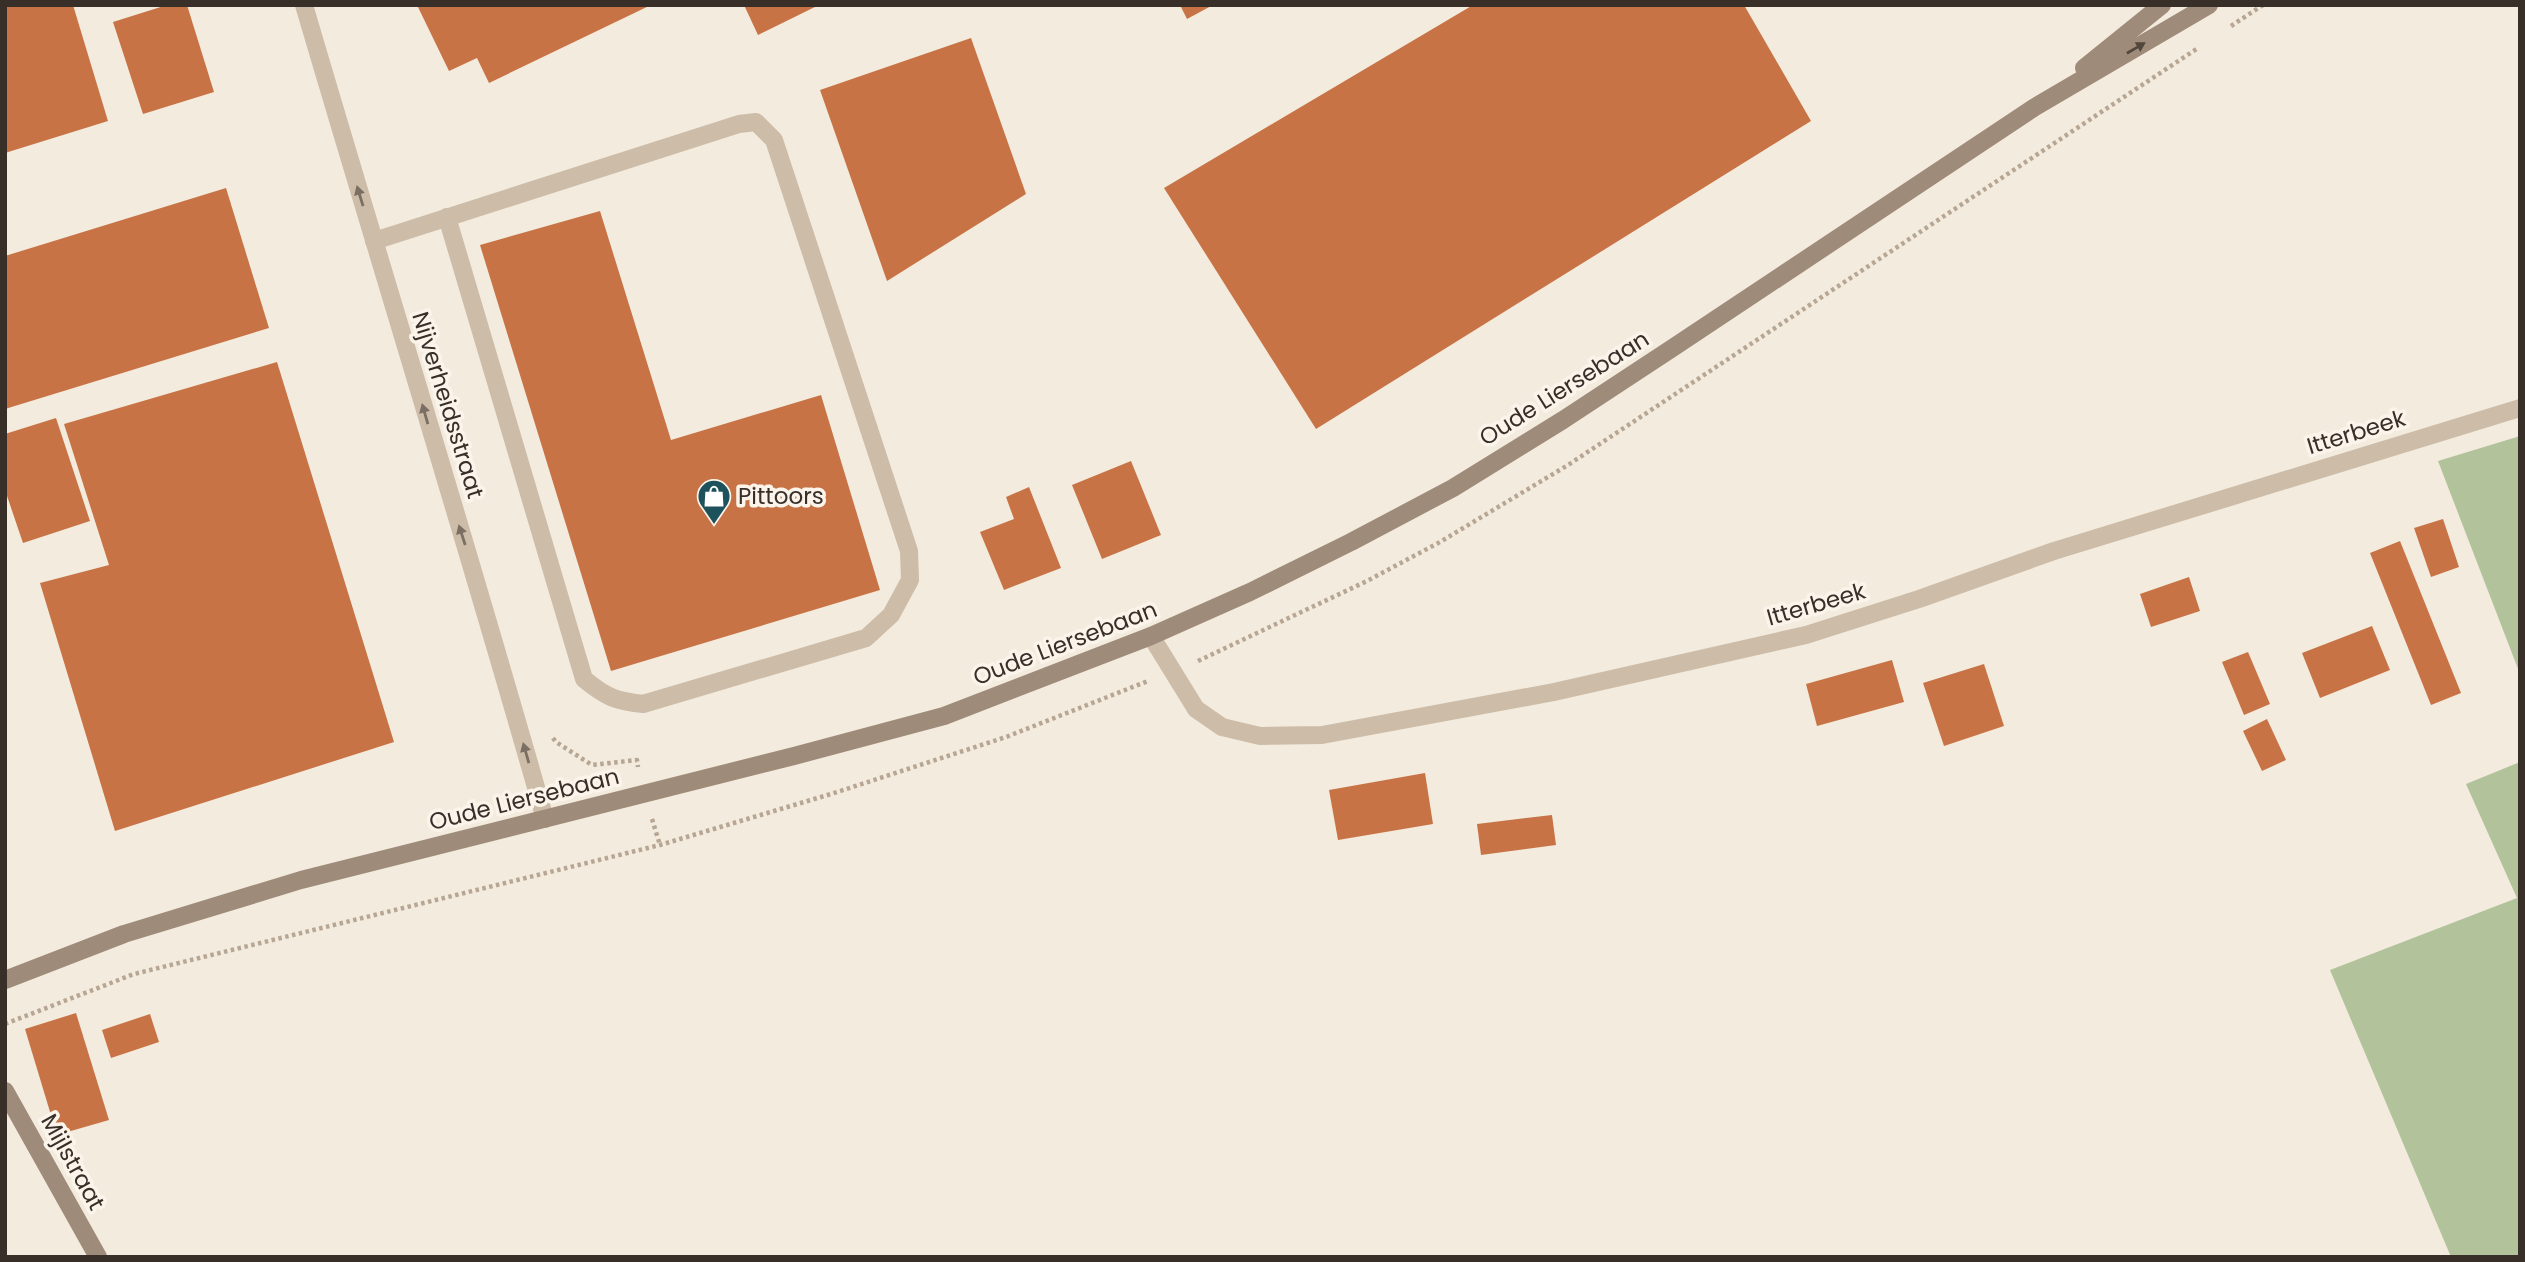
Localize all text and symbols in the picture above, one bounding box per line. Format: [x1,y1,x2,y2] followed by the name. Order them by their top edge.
[2127,42,2146,54] one-way arrow
[355,185,365,206] one-way arrow
[404,308,492,502] street label: Nijverheidsstraat
[1473,323,1655,453] street label: Oude Liersebaan
[2303,402,2409,462] street label: Itterbeek
[419,403,429,424] one-way arrow
[695,477,733,526] shop icon: Pittoors
[738,480,824,512] place label: Pittoors
[456,525,467,546] one-way arrow
[1763,575,1869,633] street label: Itterbeek
[968,593,1162,693] street label: Oude Liersebaan
[520,742,531,764] one-way arrow
[426,760,622,838] street label: Oude Liersebaan
[33,1108,113,1216] street label: Mijlstraat

